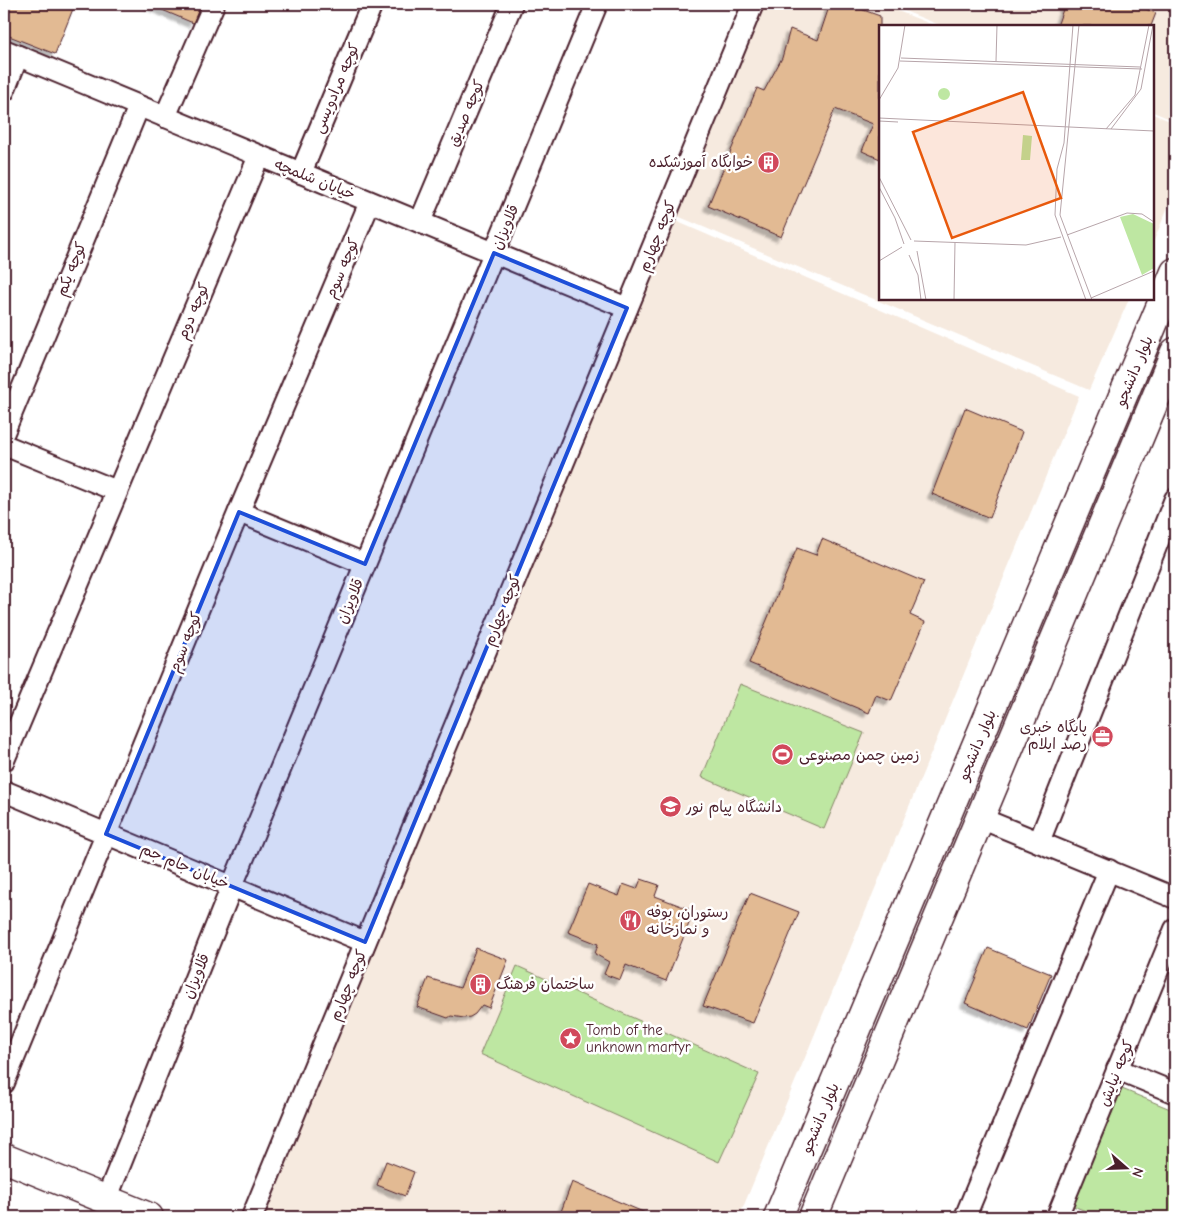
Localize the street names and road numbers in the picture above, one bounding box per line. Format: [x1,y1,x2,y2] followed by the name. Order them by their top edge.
[309,40,364,136] street label: کوچه مرادویسی
[444,77,489,149] street label: کوچه صدیق
[272,155,358,204] street label: خیابان شلمچه
[635,198,681,275] street label: کوچه چهارم
[487,202,523,252] street label: قلاویزان
[321,235,366,302] street label: کوچه سوم
[52,239,93,300] street label: کوچه یکم
[173,280,216,343] street label: کوچه دوم
[1111,333,1157,410] street label: بلوار دانشجو
[480,572,526,649] street label: کوچه چهارم
[333,576,367,626] street label: قلاویزان
[165,609,208,676] street label: کوچه سوم
[954,707,1000,784] street label: بلوار دانشجو
[137,839,232,895] street label: خیابان جام جم
[326,947,372,1024] street label: کوچه چهارم
[179,951,213,1001] street label: قلاویزان
[1095,1037,1138,1109] street label: كوچه نيايش
[797,1080,843,1157] street label: بلوار دانشجو

